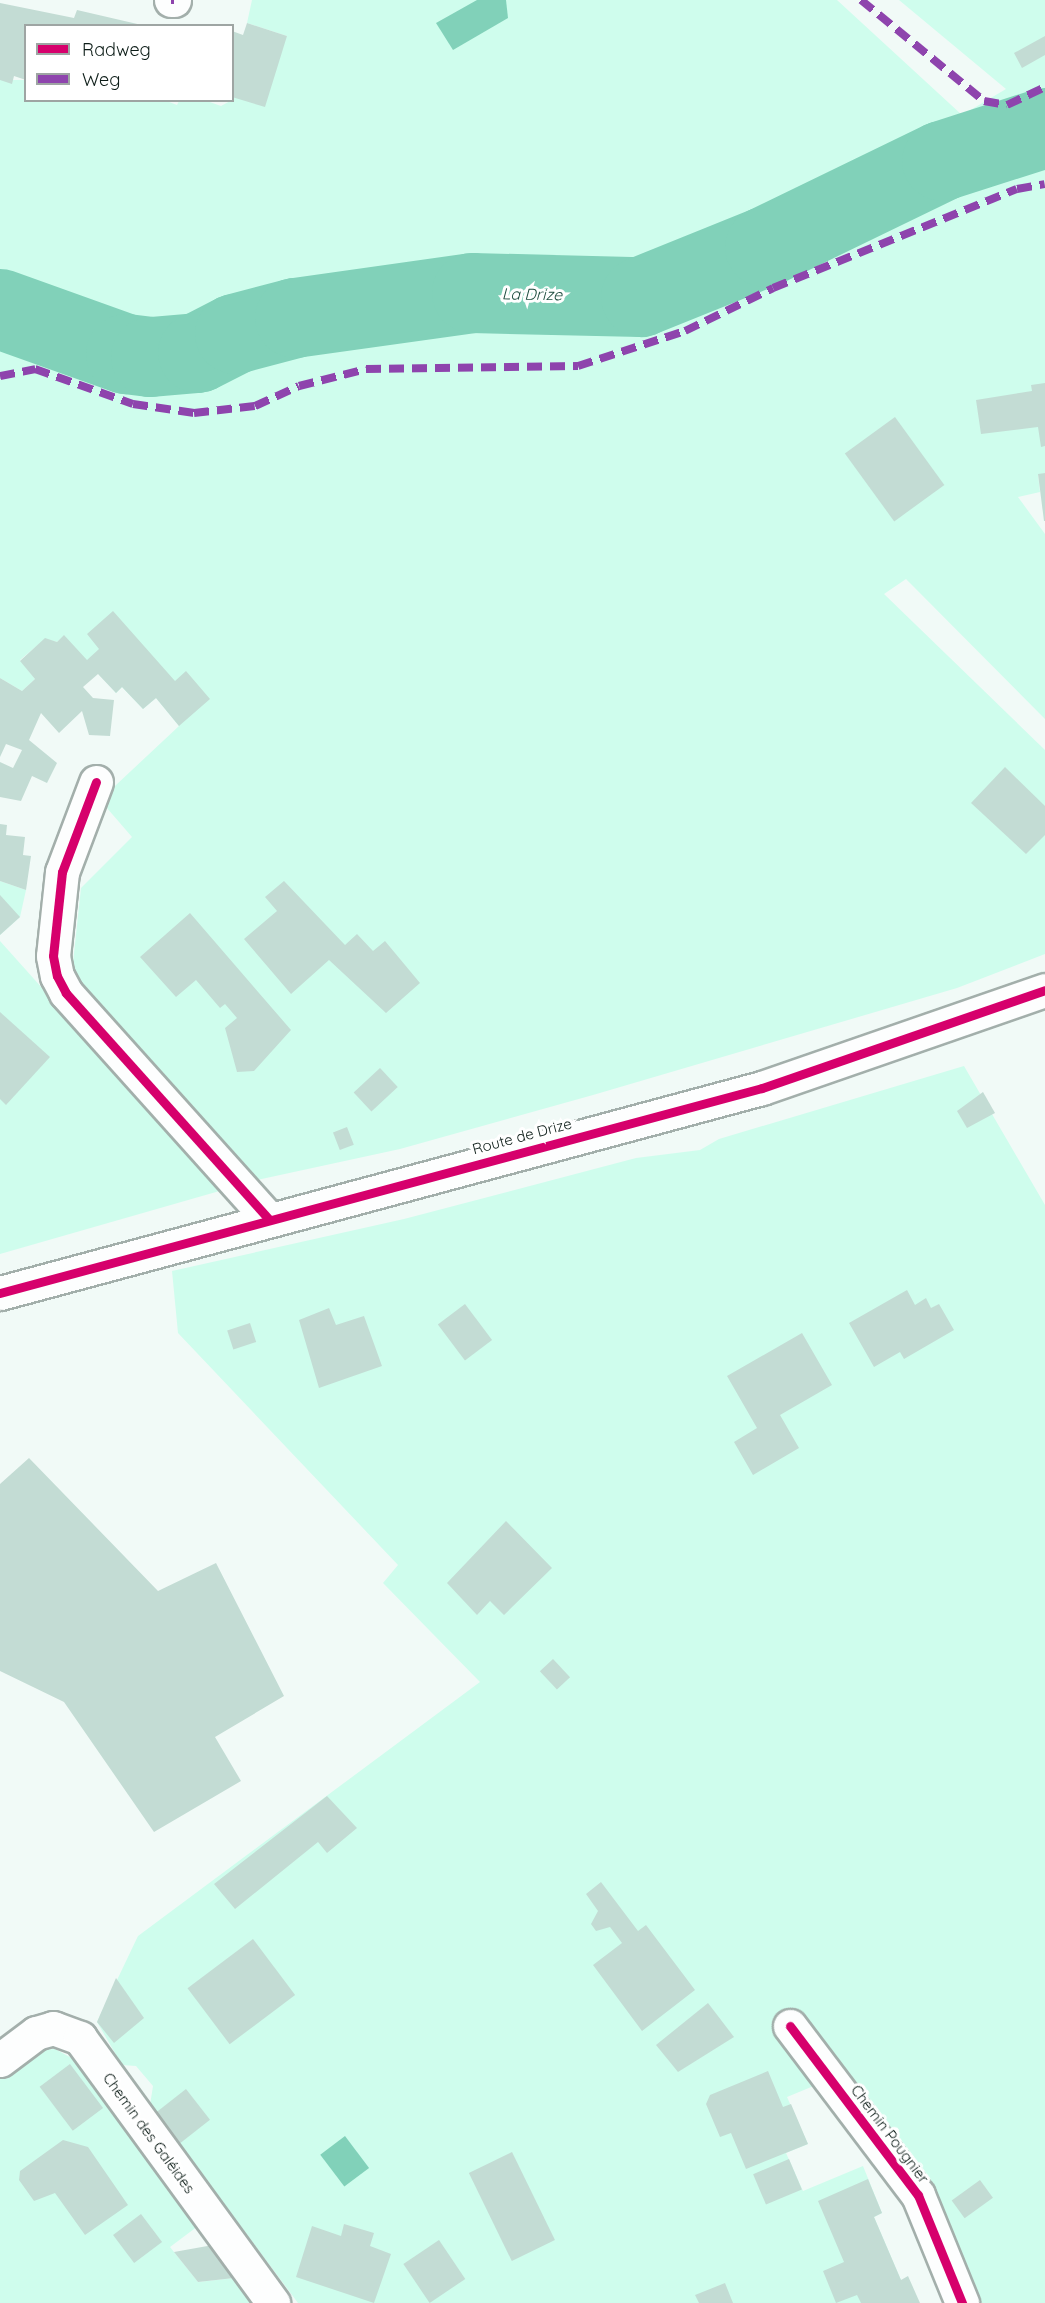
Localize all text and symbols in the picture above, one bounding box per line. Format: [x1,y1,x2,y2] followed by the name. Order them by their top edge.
[24,24,234,102] legend
[82,38,151,61] text: Radweg
[82,68,120,91] text: Weg
[502,284,562,304] water label: La Drize
[470,1114,574,1158] street label: Route de Drize
[99,2069,199,2197] street label: Chemin des Galéides
[847,2081,933,2187] street label: Chemin Pougnier

